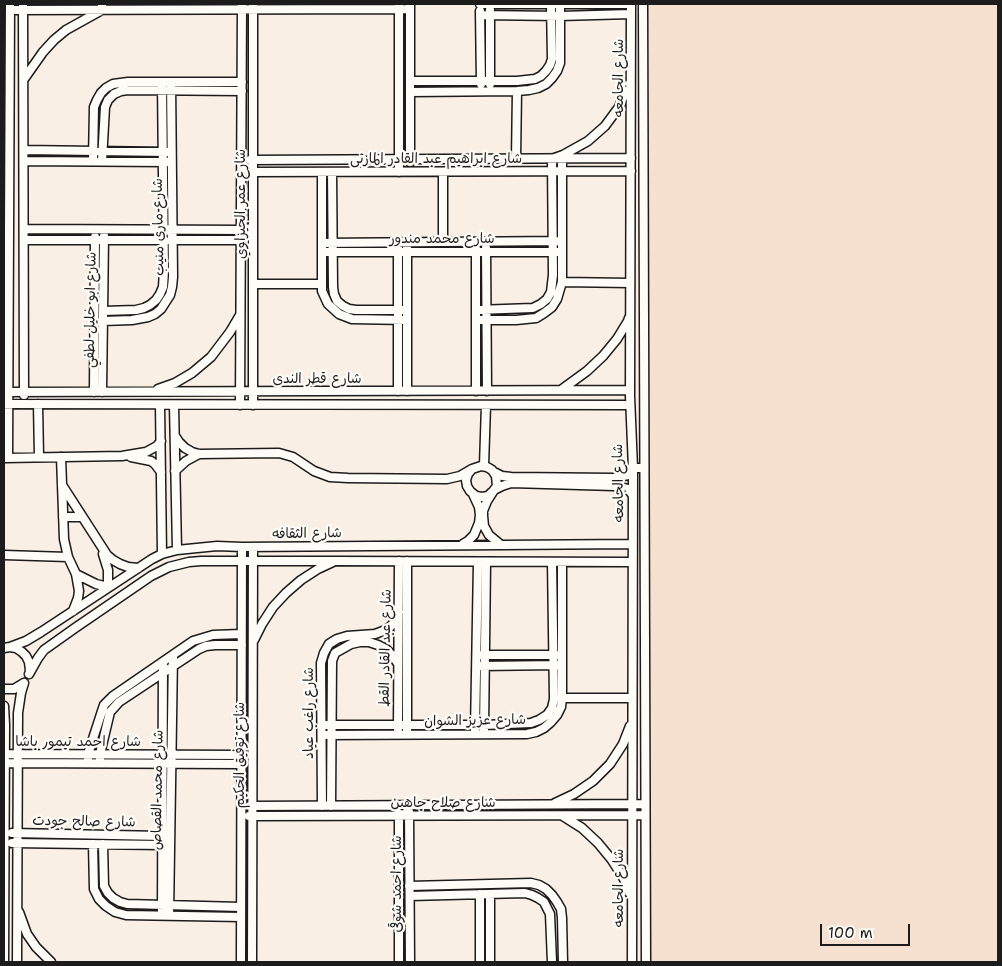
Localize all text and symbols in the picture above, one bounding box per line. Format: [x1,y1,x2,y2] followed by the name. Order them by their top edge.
[611,39,627,117] street label: شارع الجامعه
[233,149,249,259] street label: شارع عمر الجيزاوي
[350,151,522,167] street label: شارع ابراهيم عبد القادر المازنى
[150,178,168,276] street label: شارع ماري منيب
[390,231,494,247] street label: شارع محمد مندور
[82,252,100,368] street label: شارع ابو خليل لطفي
[272,371,362,387] street label: شارع قطر الندى
[610,444,628,522] street label: شارع الجامعه
[272,525,342,543] street label: شارع الثقافه
[377,589,395,707] street label: شارع عبد القادر القط
[301,667,317,759] street label: شارع راغب عياد
[232,702,248,808] street label: شارع توفيق الحكيم
[424,712,526,730] street label: شارع عزيز الشوان
[149,730,167,850] street label: شارع محمد القصاص
[15,734,141,750] street label: شارع احمد تيمور باشا
[390,795,496,811] street label: شارع صلاح جاهين
[32,813,136,831] street label: شارع صالح جودت
[389,835,405,933] street label: شارع احمد شوقى
[611,849,627,927] street label: شارع الجامعه
[822,914,912,946] scale bar
[828,923,873,943] text: 100 m

